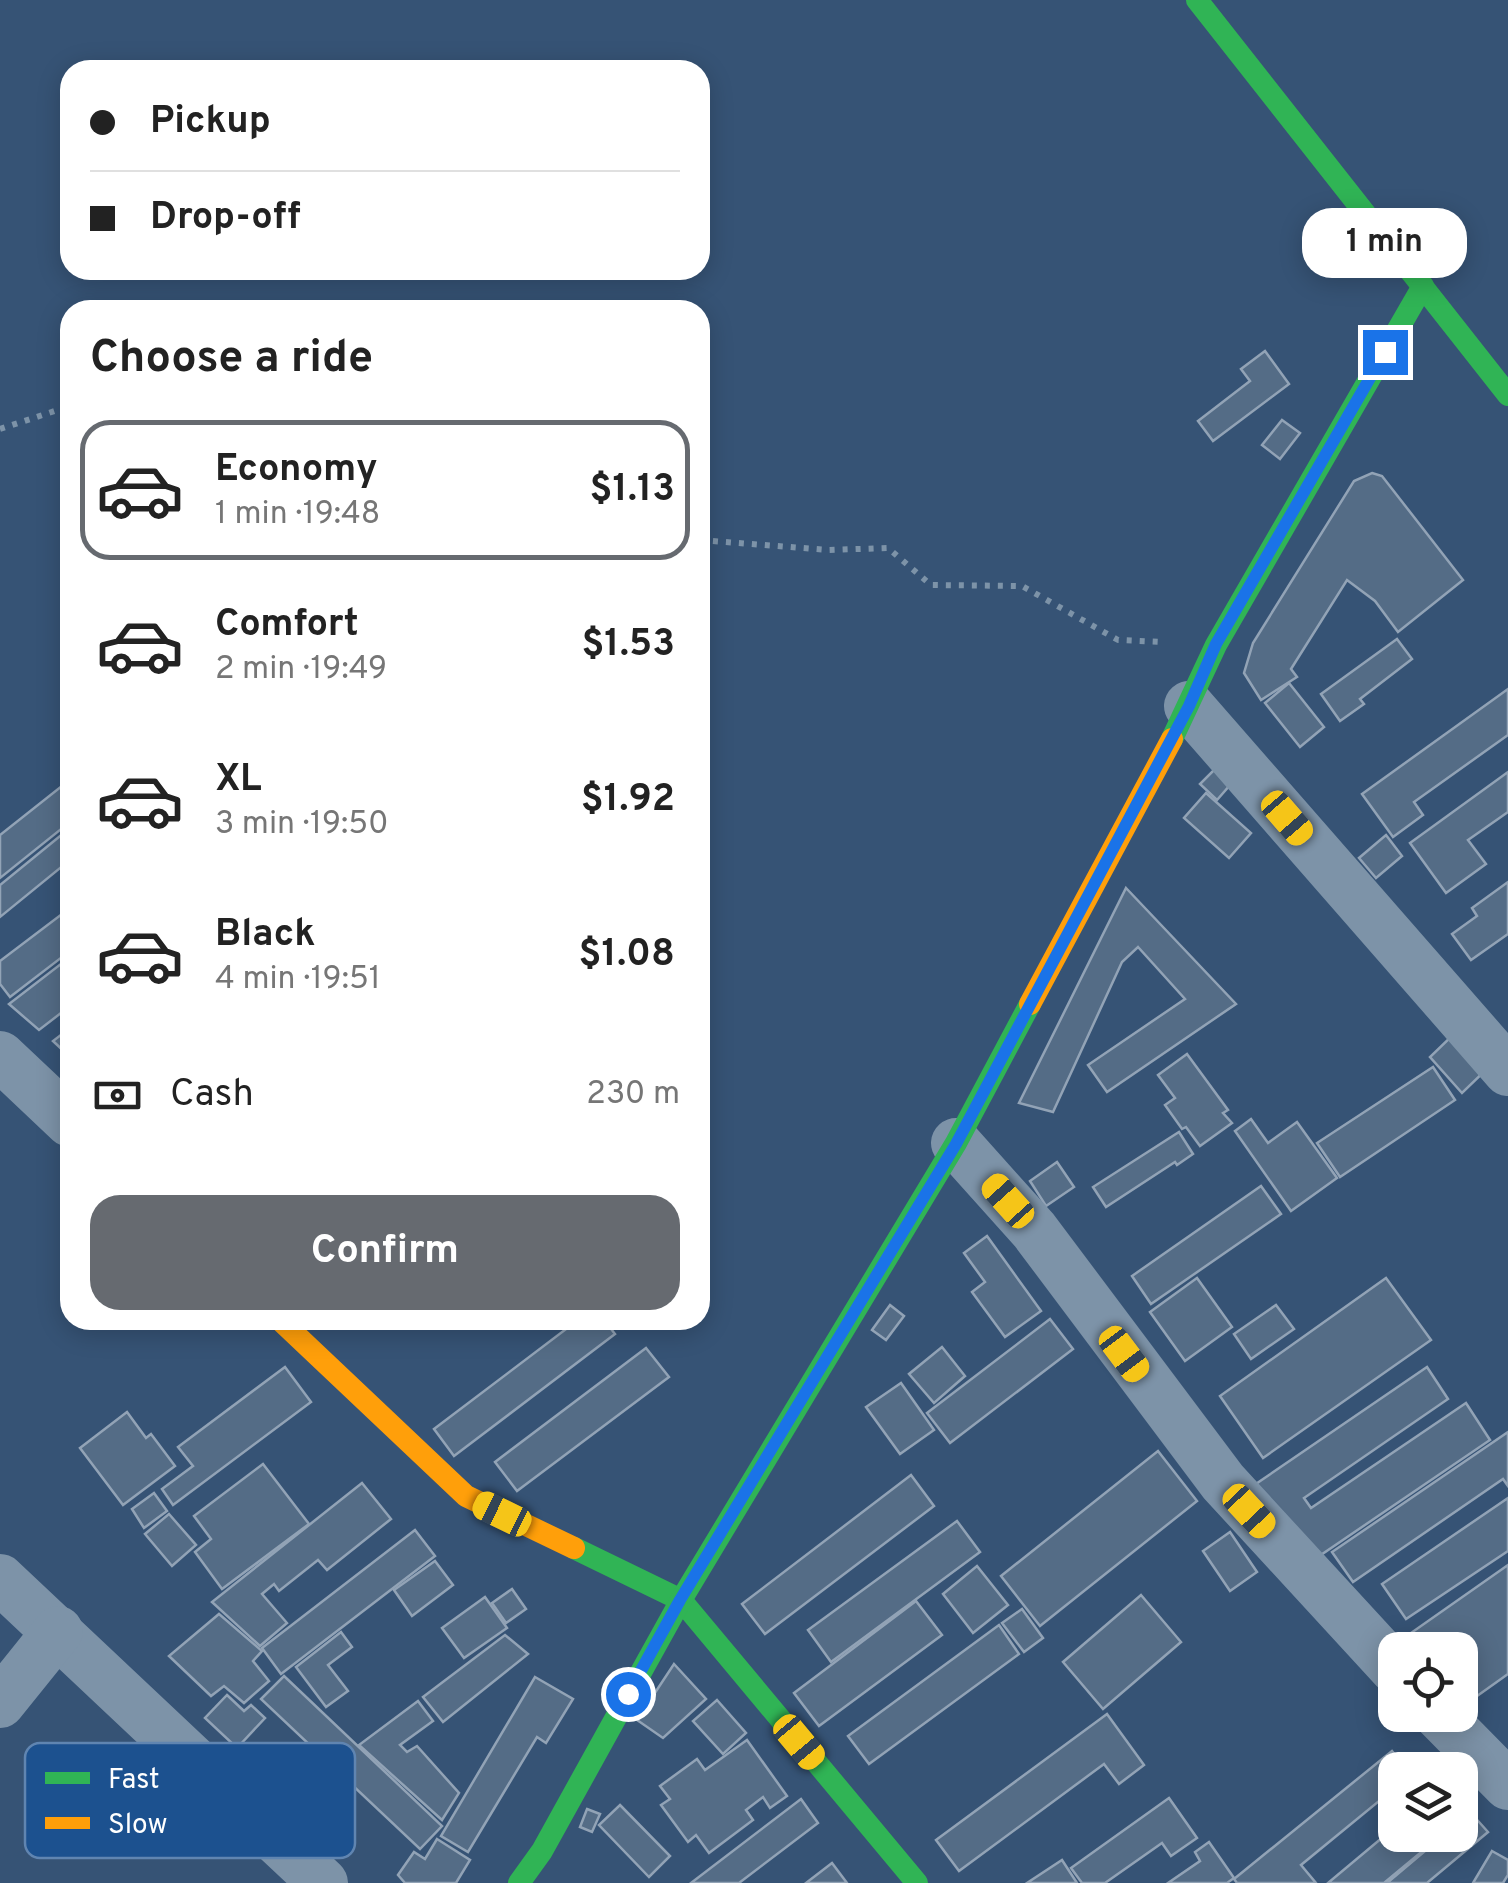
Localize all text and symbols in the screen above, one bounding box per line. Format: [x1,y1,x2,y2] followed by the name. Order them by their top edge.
[150,98,271,147] text: Pickup
[150,194,301,243] text: Drop-off
[1302,207,1468,277] callout: 1 min
[1346,223,1423,263] text: 1 min
[1363,330,1408,375] route end
[90,331,373,388] text: Choose a ride
[95,445,185,535] icon: car
[215,446,377,495] text: Economy
[589,466,675,515] text: $1.13
[215,495,380,535] text: 1 min · 19:48
[95,600,185,690] icon: car
[215,601,359,650] text: Comfort
[581,621,675,670] text: $1.53
[215,650,387,690] text: 2 min · 19:49
[95,755,185,845] icon: car
[215,756,262,805] text: XL
[581,776,675,825] text: $1.92
[1256,786,1318,850] car
[215,805,389,845] text: 3 min · 19:50
[95,910,185,1000] icon: car
[215,911,315,960] text: Black
[579,931,675,980] text: $1.08
[215,960,381,1000] text: 4 min · 19:51
[90,1068,145,1123] icon: cash
[170,1071,254,1120] text: Cash
[586,1075,680,1115] text: 230 m
[977,1169,1039,1233] car
[90,1195,680,1310] button: Confirm
[1094,1321,1154,1387] car
[1218,1479,1280,1543] car
[468,1487,536,1541] car
[1378,1632,1478,1852] map controls
[1378,1632,1478,1732] button: locate
[606,1672,651,1717] route start
[768,1709,830,1775] car
[25,1743,355,1858] legend
[1378,1752,1478,1852] button: layers
[108,1763,160,1799] text: Fast
[108,1808,167,1844] text: Slow

